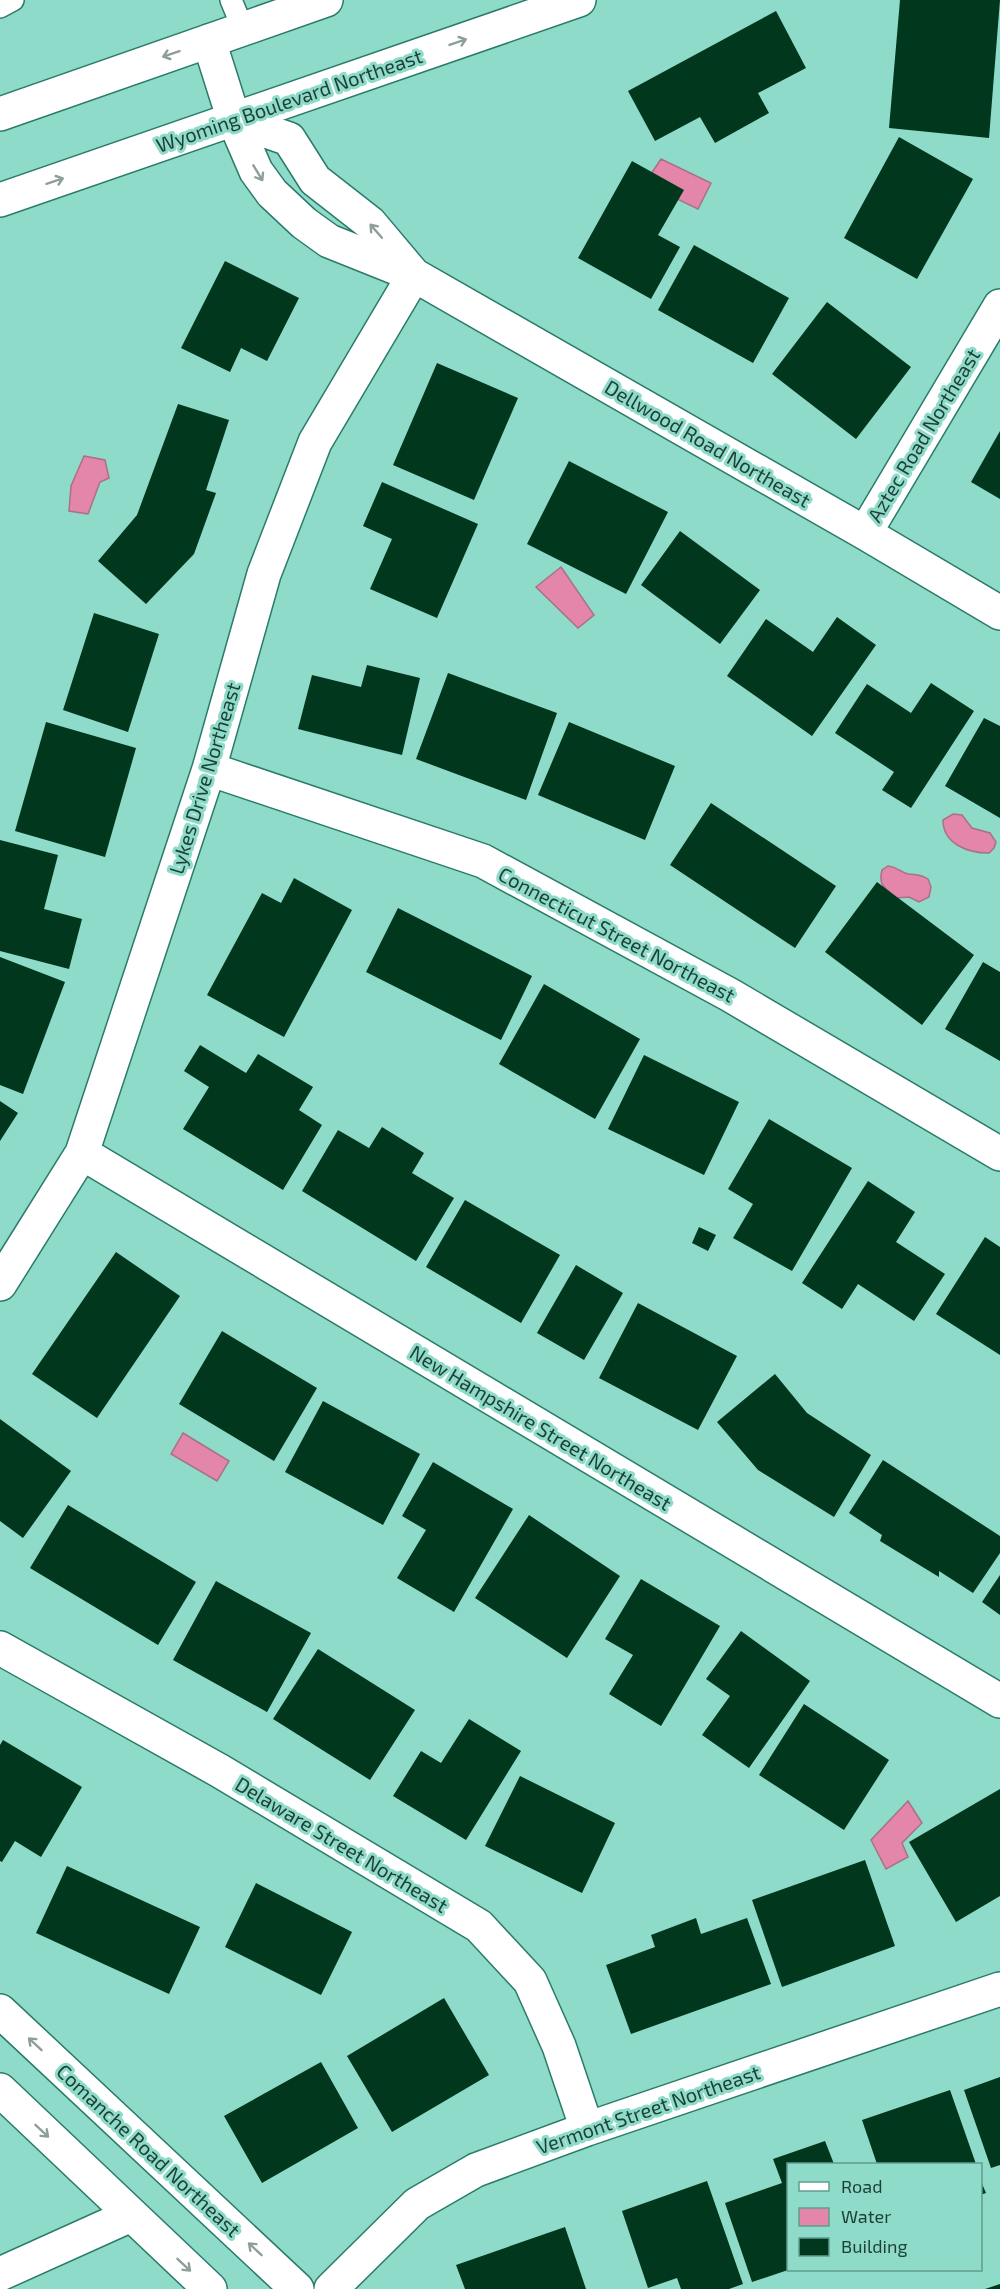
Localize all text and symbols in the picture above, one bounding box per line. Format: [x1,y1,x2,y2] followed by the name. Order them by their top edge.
[448,35,467,46] one-way arrow
[153,43,425,157] street label: Wyoming Boulevard Northeast
[162,49,181,60] one-way arrow
[252,164,264,181] one-way arrow
[45,175,64,186] one-way arrow
[370,223,383,239] one-way arrow
[862,344,984,526] street label: Aztec Road Northeast
[601,374,815,512] street label: Dellwood Road Northeast
[163,679,245,877] street label: Lykes Drive Northeast
[495,861,740,1007] street label: Connecticut Street Northeast
[406,1339,676,1515] street label: New Hampshire Street Northeast
[231,1771,453,1917] street label: Delaware Street Northeast
[28,2037,43,2051] one-way arrow
[52,2059,246,2242] street label: Comanche Road Northeast
[533,2059,763,2159] street label: Vermont Street Northeast
[35,2123,50,2138] one-way arrow
[787,2163,982,2271] legend
[841,2175,882,2197] text: Road
[841,2205,891,2227] text: Water
[841,2235,908,2257] text: Building
[247,2242,262,2256] one-way arrow
[176,2257,191,2271] one-way arrow

